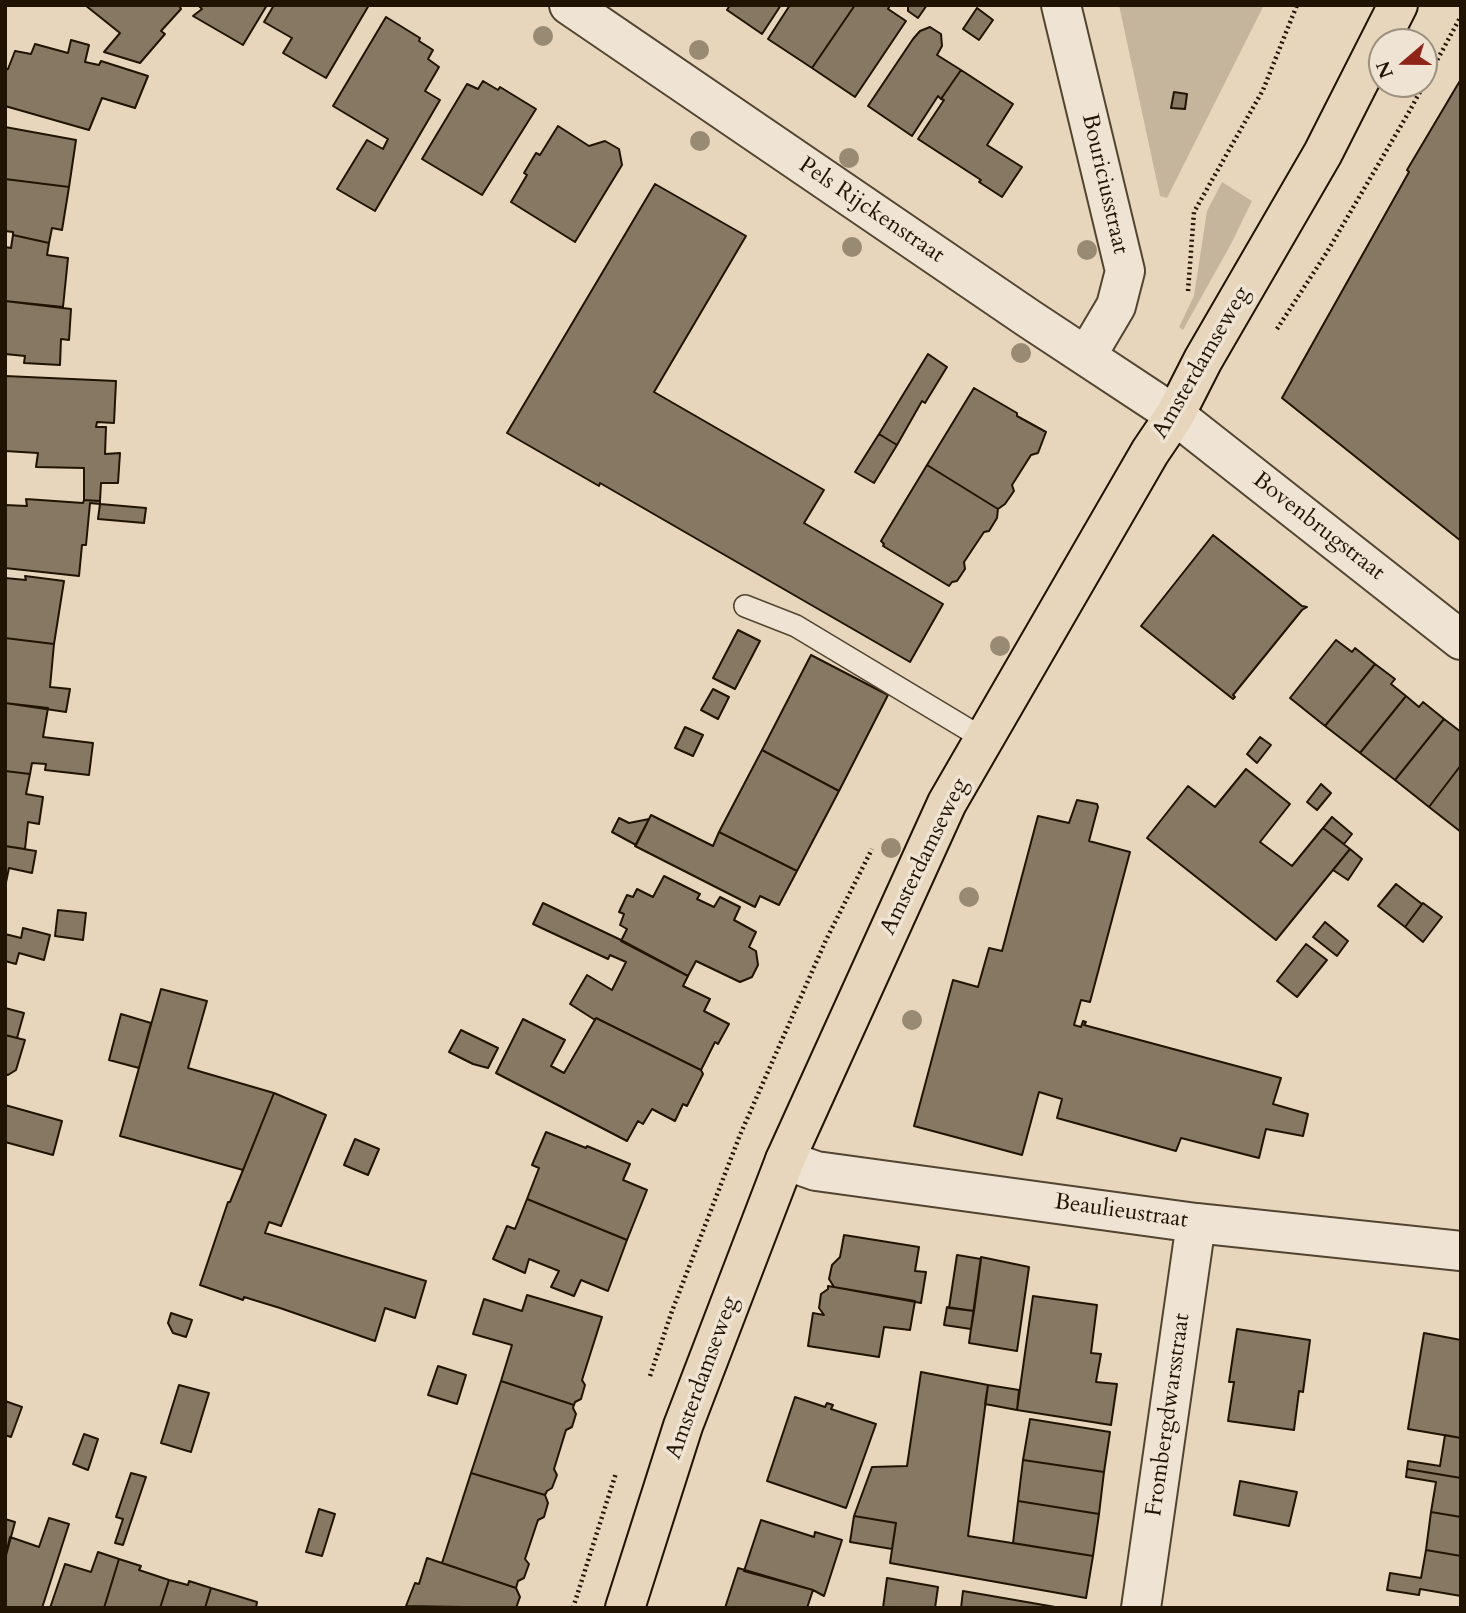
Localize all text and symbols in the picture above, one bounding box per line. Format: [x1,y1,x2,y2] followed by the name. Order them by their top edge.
[1368,28,1438,98] north arrow
[1370,57,1400,82] text: N
[1074,111,1134,257] street label: Bouriciusstraat
[793,152,949,270] street label: Pels Rijckenstraat
[1147,282,1257,444] street label: Amsterdamseweg
[1246,467,1390,587] street label: Bovenbrugstraat
[875,774,975,940] street label: Amsterdamseweg
[1052,1189,1190,1235] street label: Beaulieustraat
[661,1293,745,1463] street label: Amsterdamseweg
[1141,1312,1197,1518] street label: Frombergdwarsstraat

